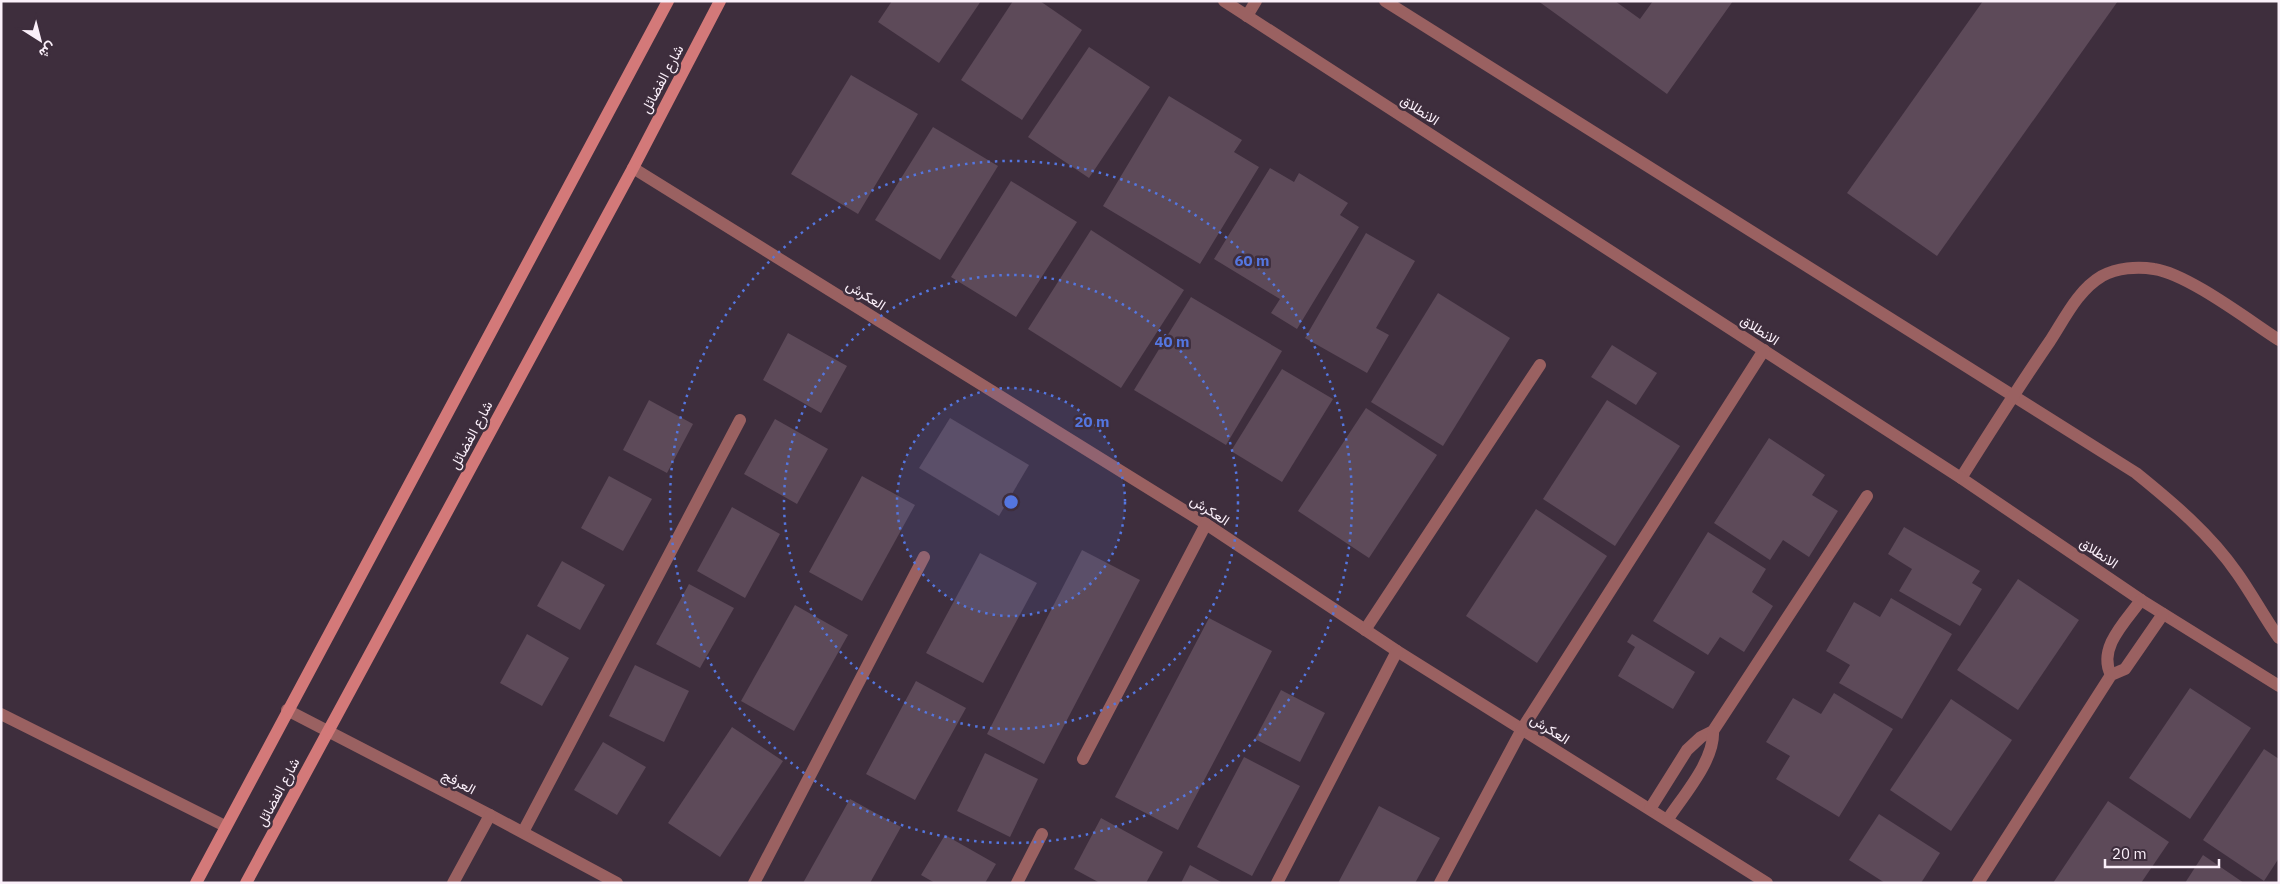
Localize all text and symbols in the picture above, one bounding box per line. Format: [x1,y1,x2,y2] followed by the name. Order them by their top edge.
[15,15,65,65] north arrow
[35,38,60,63] text: ش
[636,42,689,117] street label: شارع الفضائل
[1397,91,1443,129] street label: الانطلاق
[1235,251,1269,270] text: 60 m
[843,276,889,314] street label: العكرش
[1737,311,1783,349] street label: الانطلاق
[1155,332,1189,351] text: 40 m
[445,398,498,473] street label: شارع الفضائل
[1075,412,1109,431] text: 20 m
[1187,491,1233,529] street label: العكرش
[1002,493,1020,511] centre of rings
[2076,534,2122,572] street label: الانطلاق
[1527,710,1573,748] street label: العكرش
[252,755,305,830] street label: شارع الفضائل
[438,766,479,800] street label: العرفج
[2105,836,2219,868] scale bar
[2112,844,2147,863] text: 20 m

